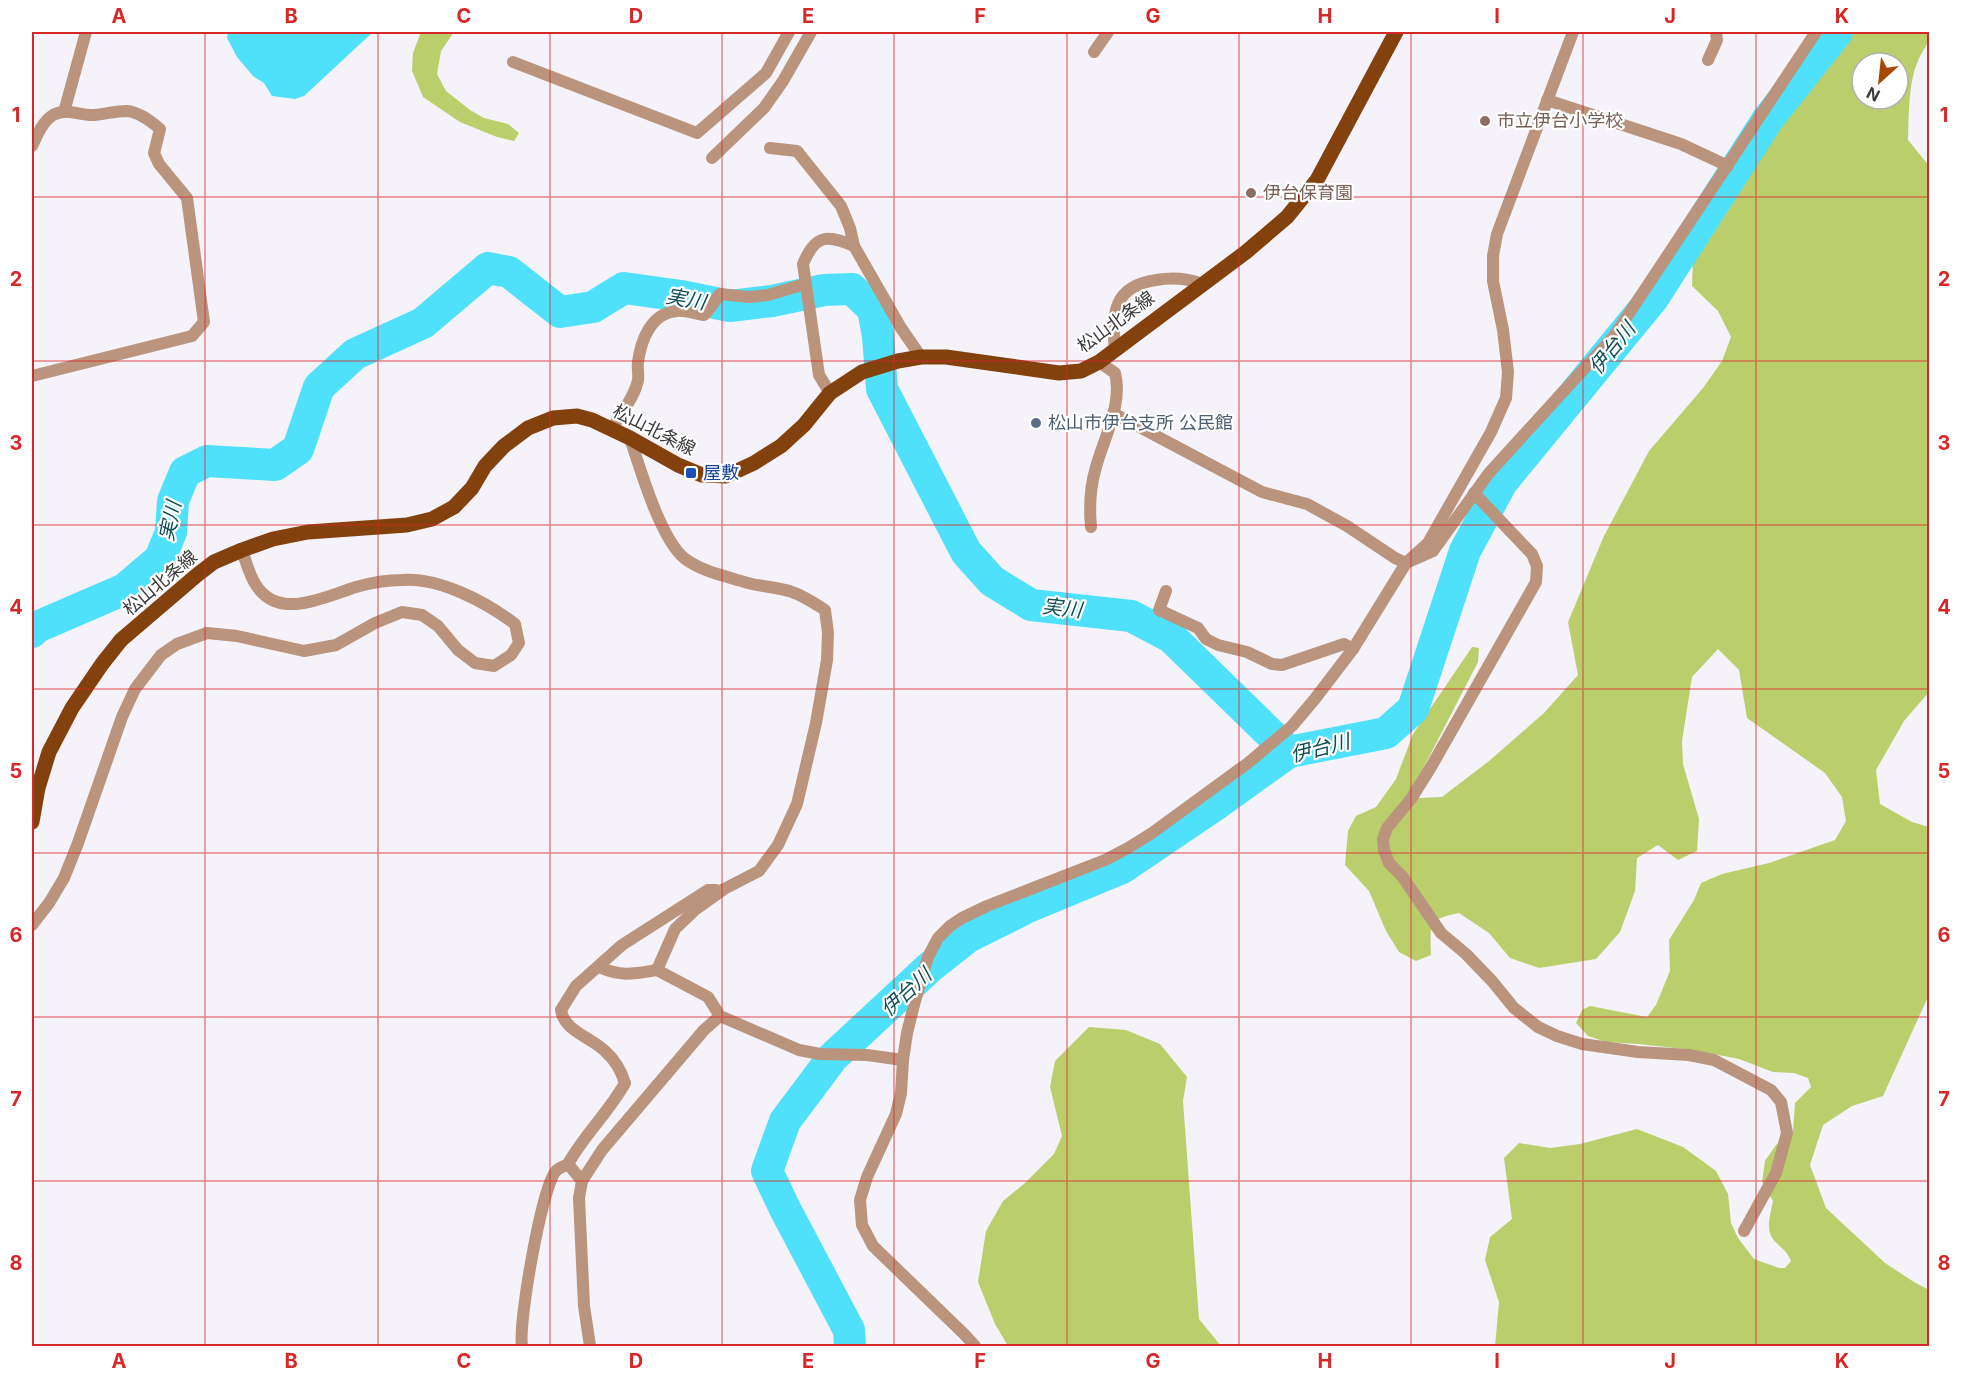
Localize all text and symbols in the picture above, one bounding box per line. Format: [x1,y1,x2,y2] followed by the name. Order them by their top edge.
[112,4,127,28] text: A
[284,4,298,28] text: B
[457,4,471,28] text: C
[629,4,643,28] text: D
[802,4,814,28] text: E
[974,4,986,28] text: F
[1145,4,1161,28] text: G
[1318,4,1332,28] text: H
[1494,4,1500,28] text: I
[1664,4,1676,28] text: J
[1835,4,1849,28] text: K
[1850,51,1910,111] north arrow
[1863,83,1883,106] text: N
[12,103,20,127] text: 1
[1940,103,1948,127] text: 1
[1497,110,1623,131] place label: 市立伊台小学校
[1478,114,1492,128] marker: 市立伊台小学校
[1263,182,1353,203] place label: 伊台保育園
[1244,186,1258,200] marker: 伊台保育園
[10,267,22,291] text: 2
[1938,267,1950,291] text: 2
[664,284,710,315] water label: 実川
[1073,287,1158,357] street label: 松山北条線
[1584,316,1641,379] water label: 伊台川
[609,400,699,459] street label: 松山北条線
[1048,412,1233,433] place label: 松山市伊台支所 公民館
[1029,416,1043,430] marker: 松山市伊台支所 公民館
[10,431,22,455] text: 3
[1938,431,1950,455] text: 3
[703,462,739,483] place label: 屋敷
[684,466,698,480] marker: 屋敷
[154,497,186,543] water label: 実川
[118,546,201,620] street label: 松山北条線
[1041,594,1085,622] water label: 実川
[9,595,23,619] text: 4
[1937,595,1951,619] text: 4
[1288,729,1354,767] water label: 伊台川
[10,759,22,783] text: 5
[1938,759,1950,783] text: 5
[10,923,23,947] text: 6
[1938,923,1951,947] text: 6
[876,962,938,1021] water label: 伊台川
[10,1087,22,1111] text: 7
[1938,1087,1950,1111] text: 7
[9,1251,23,1275] text: 8
[1937,1251,1951,1275] text: 8
[112,1349,127,1373] text: A
[284,1349,298,1373] text: B
[457,1349,471,1373] text: C
[629,1349,643,1373] text: D
[802,1349,814,1373] text: E
[974,1349,986,1373] text: F
[1145,1349,1161,1373] text: G
[1318,1349,1332,1373] text: H
[1494,1349,1500,1373] text: I
[1664,1349,1676,1373] text: J
[1835,1349,1849,1373] text: K

